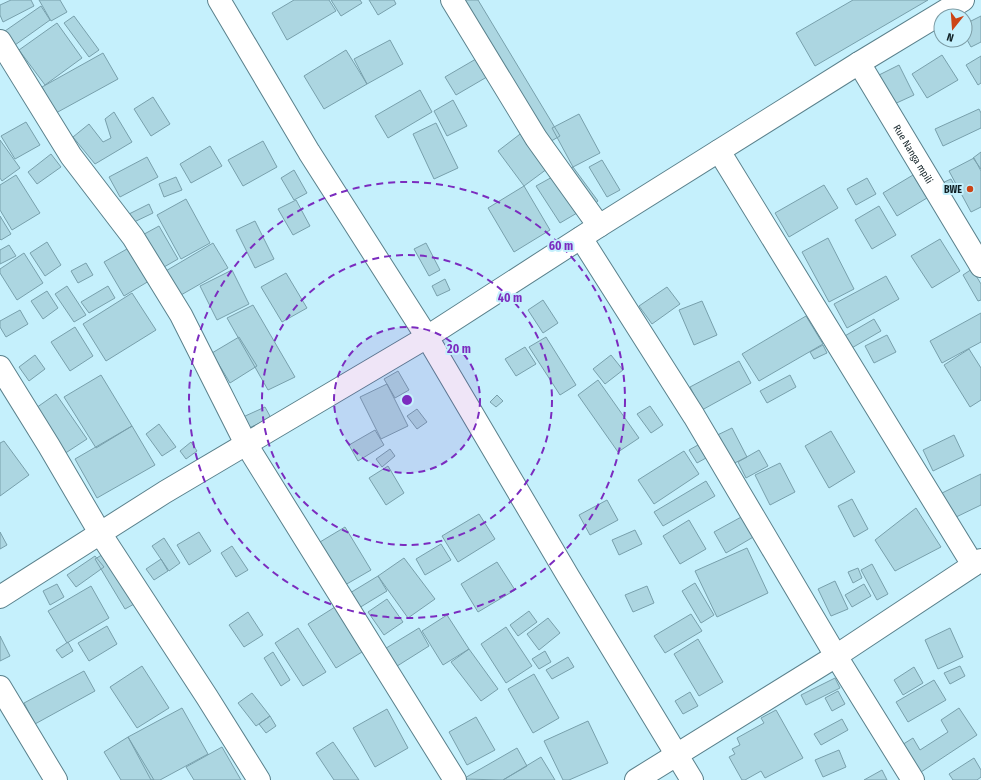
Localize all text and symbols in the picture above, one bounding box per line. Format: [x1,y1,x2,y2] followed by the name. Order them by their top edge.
[933,8,973,48] north arrow
[945,30,955,44] text: N
[890,123,935,186] street label: Rue Nanga mpili
[944,184,962,196] place label: BWE
[965,184,975,194] marker: BWE
[549,239,573,253] text: 60 m
[498,291,522,305] text: 40 m
[446,342,471,356] text: 20 m
[400,393,414,407] centre of rings

